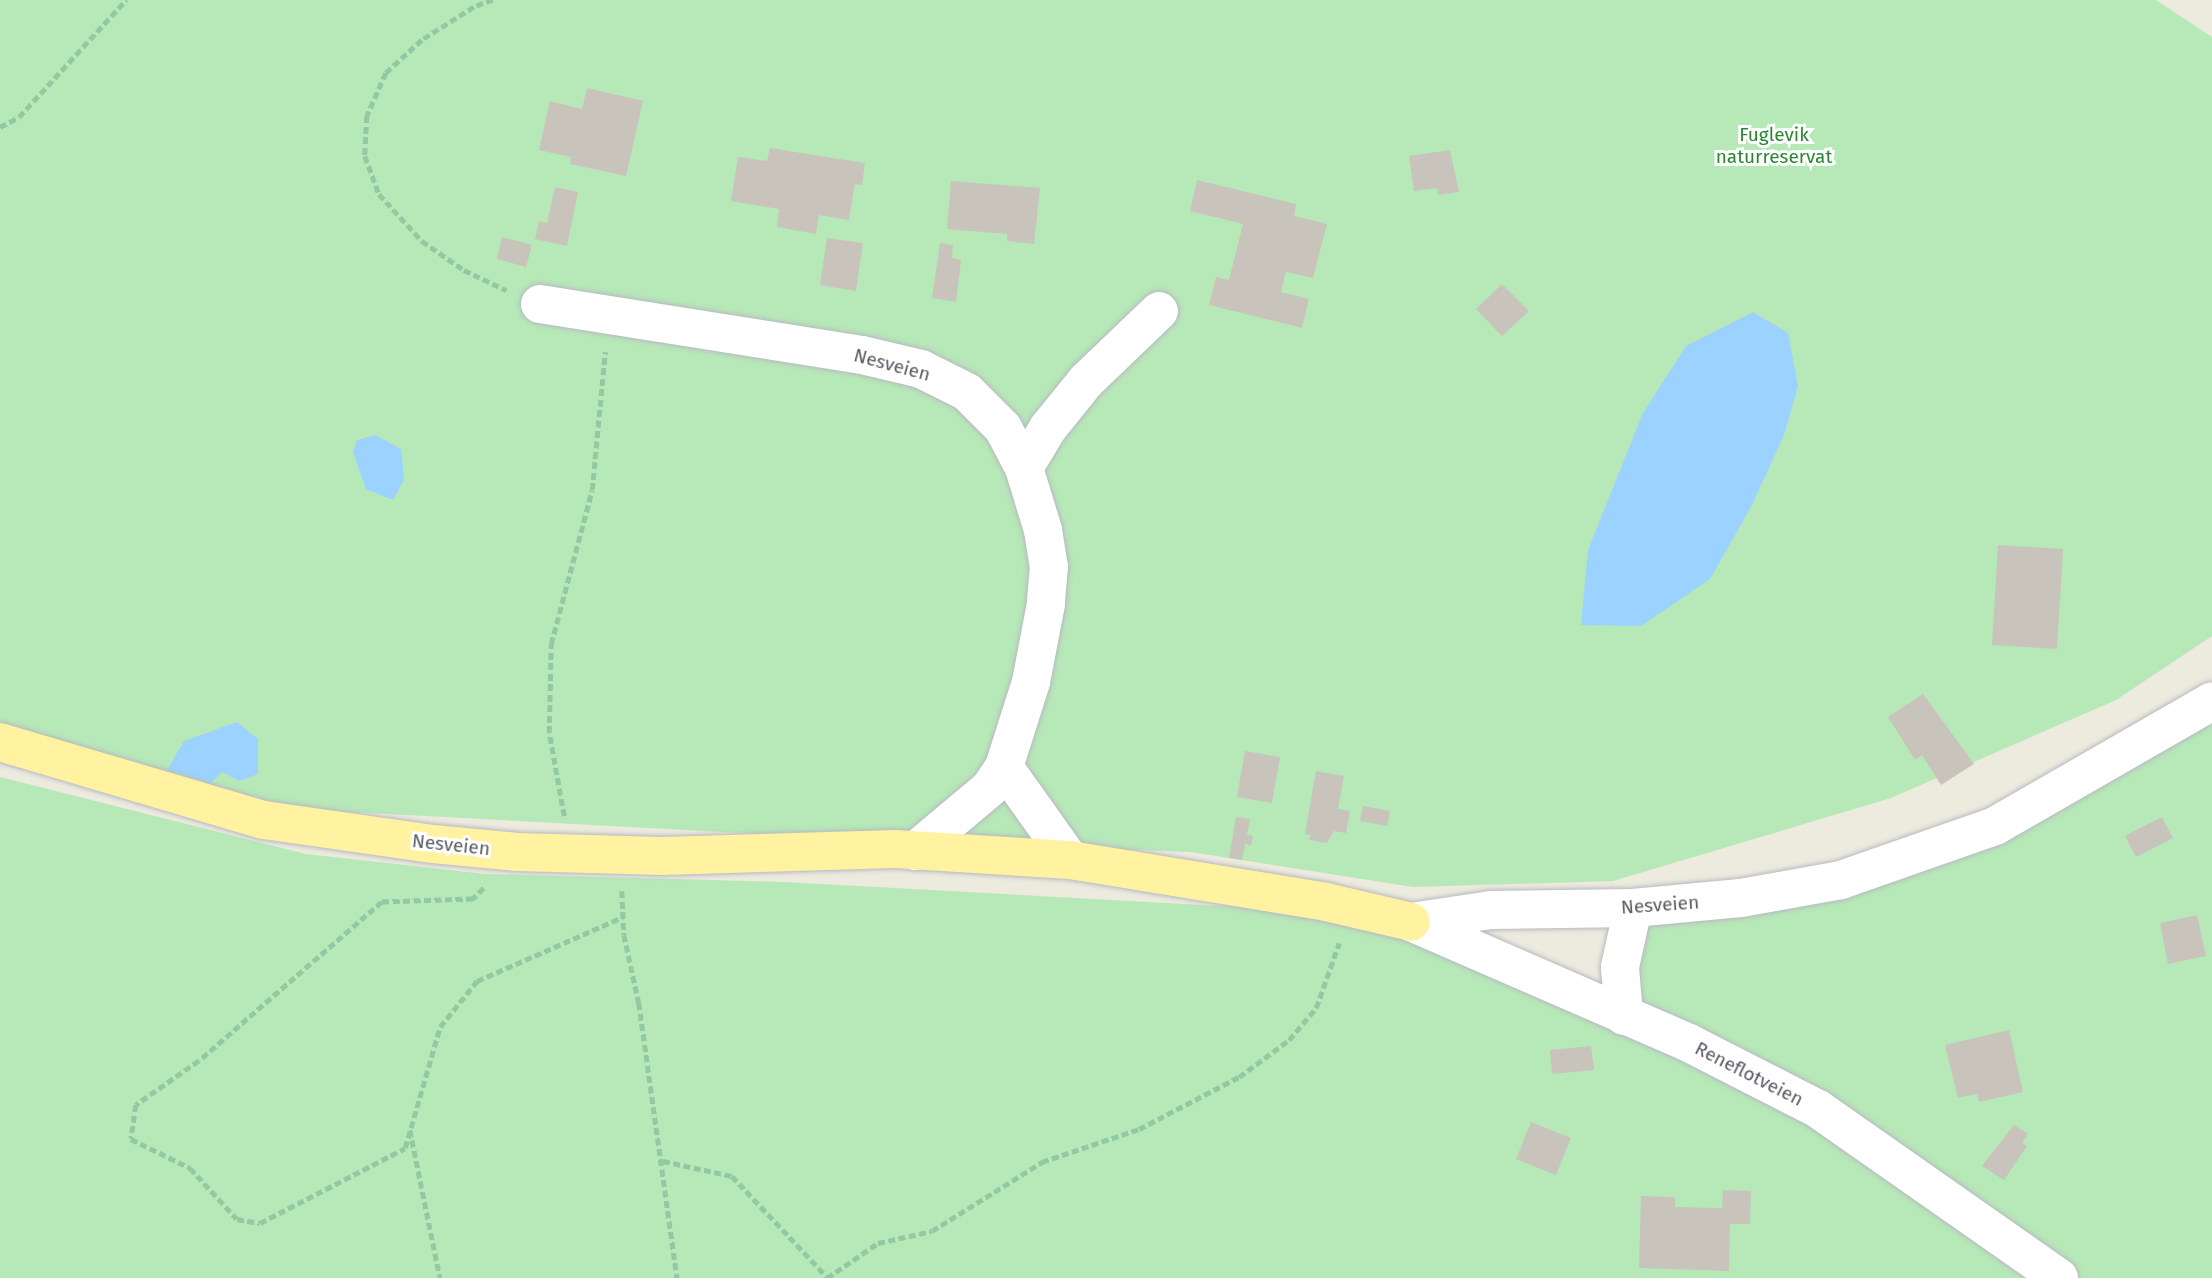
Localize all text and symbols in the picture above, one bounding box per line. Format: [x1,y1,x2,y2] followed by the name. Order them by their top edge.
[1716,124,1832,168] park label: Fuglevik naturreservat
[851,344,933,386] street label: Nesveien
[411,830,491,860] street label: Nesveien
[1620,891,1700,919] street label: Nesveien
[1691,1037,1807,1111] street label: Reneflotveien

